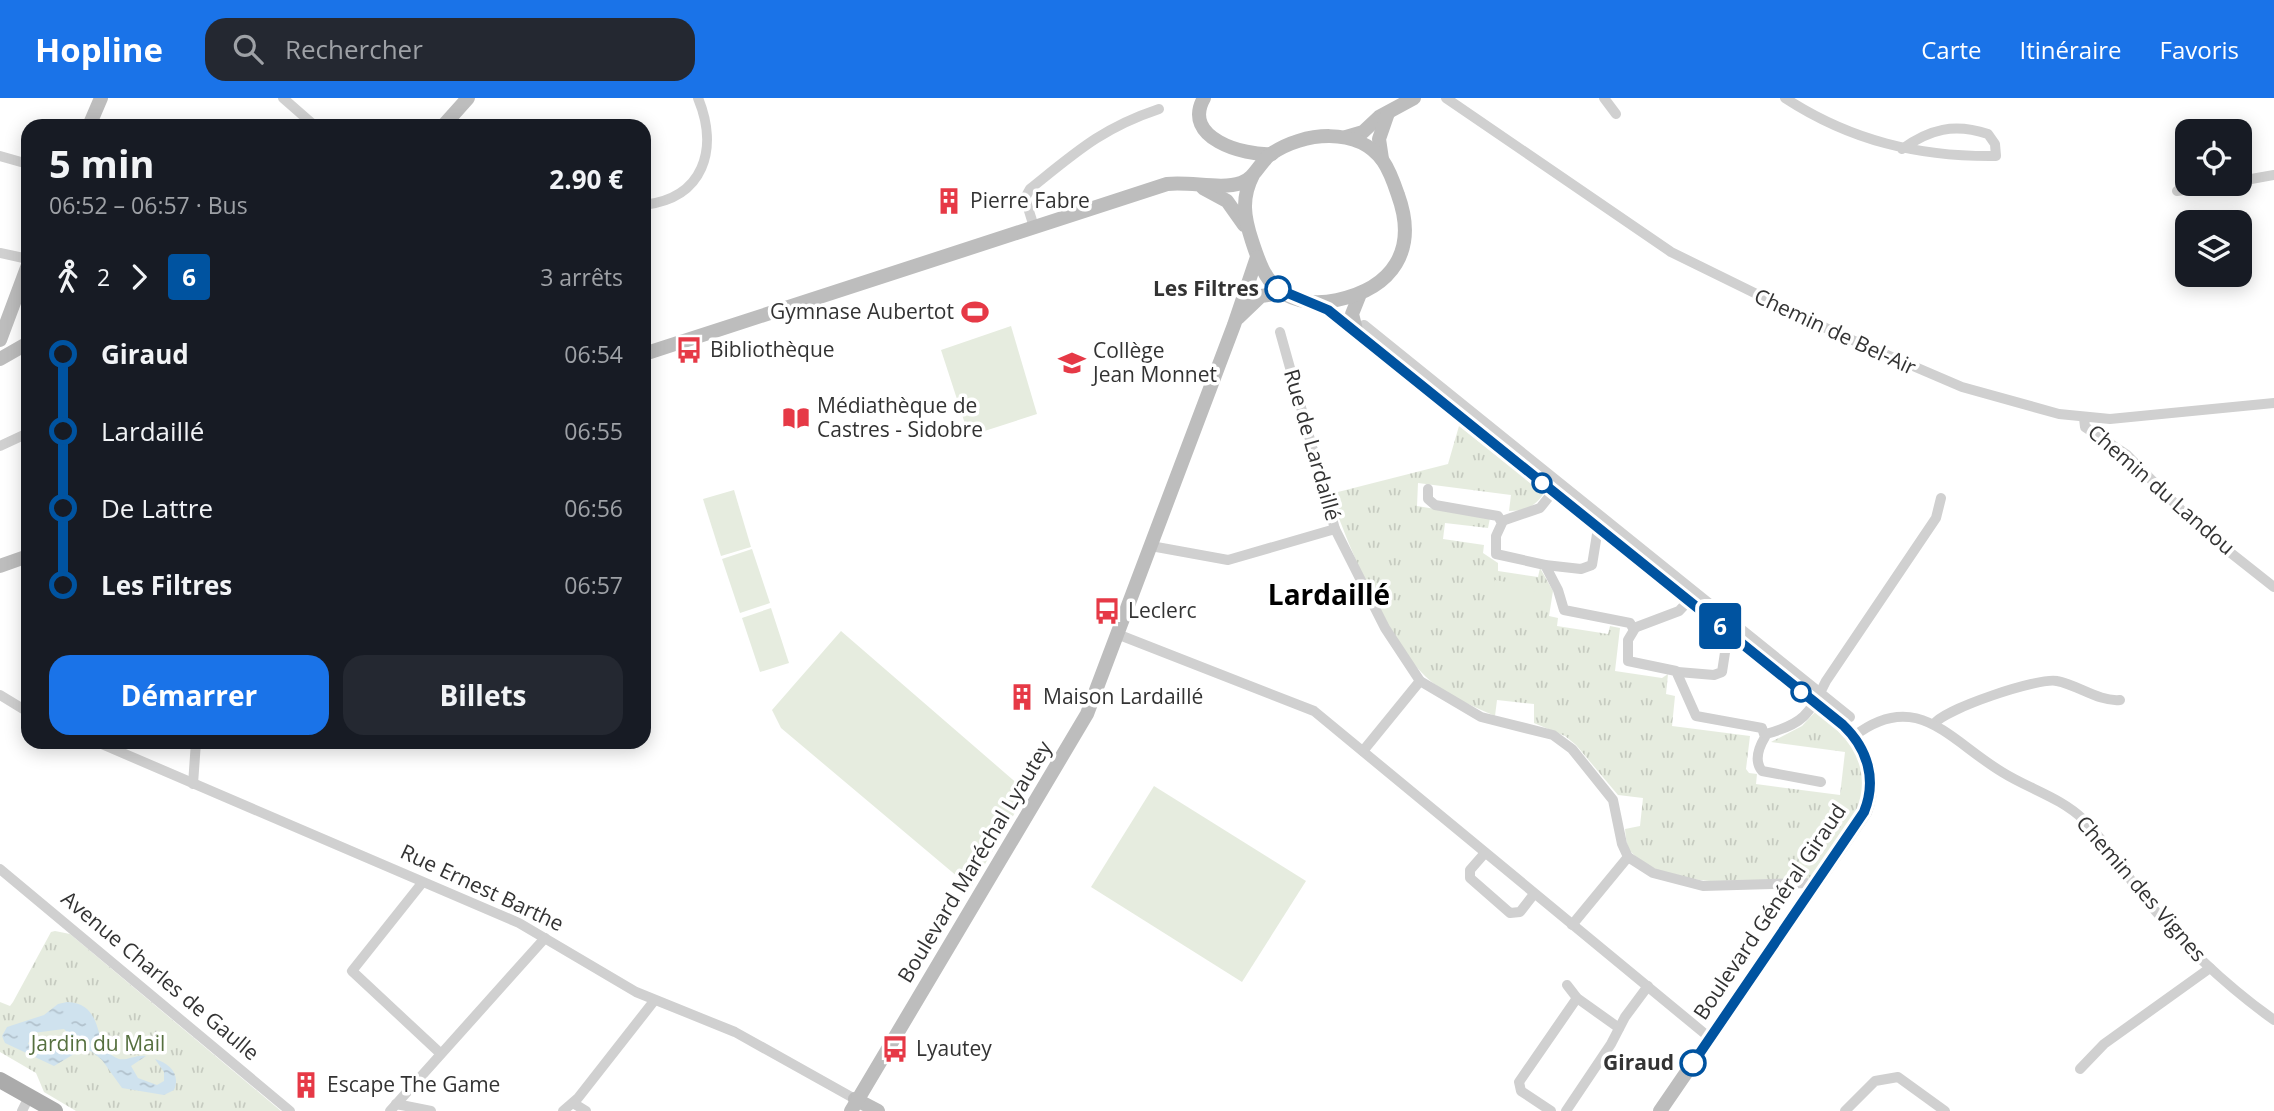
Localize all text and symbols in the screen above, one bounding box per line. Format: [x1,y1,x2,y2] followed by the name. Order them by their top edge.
[205,18,695,81] search box
[35,27,163,72] text: Hopline
[229,30,267,68] icon: search
[285,31,423,67] text: Rechercher
[1921,33,1982,66] text: Carte
[2020,33,2122,66] text: Itinéraire
[2160,33,2239,66] text: Favoris
[2175,119,2252,287] map controls
[2175,119,2252,196] button: locate
[49,137,154,189] text: 5 min
[549,161,623,197] text: 2.90 €
[934,186,964,216] building icon: Pierre Fabre
[970,186,1090,214] place label: Pierre Fabre
[49,189,248,221] text: 06:52 – 06:57 · Bus
[2175,210,2252,287] button: layers
[49,258,87,296] icon: walk
[120,258,158,296] icon: forward
[182,260,196,293] text: 6
[97,261,110,293] text: 2
[540,261,623,293] text: 3 arrêts
[1153,274,1259,302] place label: Les Filtres
[1265,276,1291,302] marker: Les Filtres
[1750,281,1921,381] street label: Chemin de Bel-Air
[770,297,954,325] place label: Gymnase Aubertot
[960,297,990,327] sports icon: Gymnase Aubertot
[674,335,704,365] bus stop icon: Bibliothèque
[710,335,835,363] place label: Bibliothèque
[101,336,189,372] text: Giraud
[1091,336,1217,388] place label: Collège Jean Monnet
[564,338,623,370] text: 06:54
[1057,348,1087,378] school or university icon: Collège Jean Monnet
[1278,366,1348,524] street label: Rue de Lardaillé
[817,391,983,443] place label: Médiathèque de Castres - Sidobre
[781,403,811,433] library icon: Médiathèque de Castres - Sidobre
[101,413,204,449] text: Lardaillé
[564,415,623,447] text: 06:55
[2082,418,2241,561] street label: Chemin du Landou
[1532,473,1552,493] unlabelled marker
[101,490,213,526] text: De Lattre
[564,492,623,524] text: 06:56
[101,567,232,603] text: Les Filtres
[564,569,623,601] text: 06:57
[1268,575,1390,613] district label: Lardaillé
[1092,596,1122,626] bus stop icon: Leclerc
[1128,596,1197,624] place label: Leclerc
[1697,603,1743,649] line badge: 6
[1713,609,1727,642] text: 6
[49,655,329,735] button: Démarrer
[343,655,623,735] button: Billets
[1007,682,1037,712] building icon: Maison Lardaillé
[1043,682,1203,710] place label: Maison Lardaillé
[1791,682,1811,702] unlabelled marker
[891,735,1058,988] street label: Boulevard Maréchal Lyautey
[1686,798,1852,1025] street label: Boulevard Général Giraud
[2071,809,2213,967] street label: Chemin des Vignes
[396,837,569,937] street label: Rue Ernest Barthe
[56,884,265,1066] street label: Avenue Charles de Gaulle
[29,1029,165,1057] park label: Jardin du Mail
[880,1034,910,1064] bus stop icon: Lyautey
[916,1034,992,1062] place label: Lyautey
[1603,1048,1674,1076] place label: Giraud
[1680,1050,1706,1076] marker: Giraud
[291,1070,321,1100] building icon: Escape The Game
[327,1070,500,1098] place label: Escape The Game

